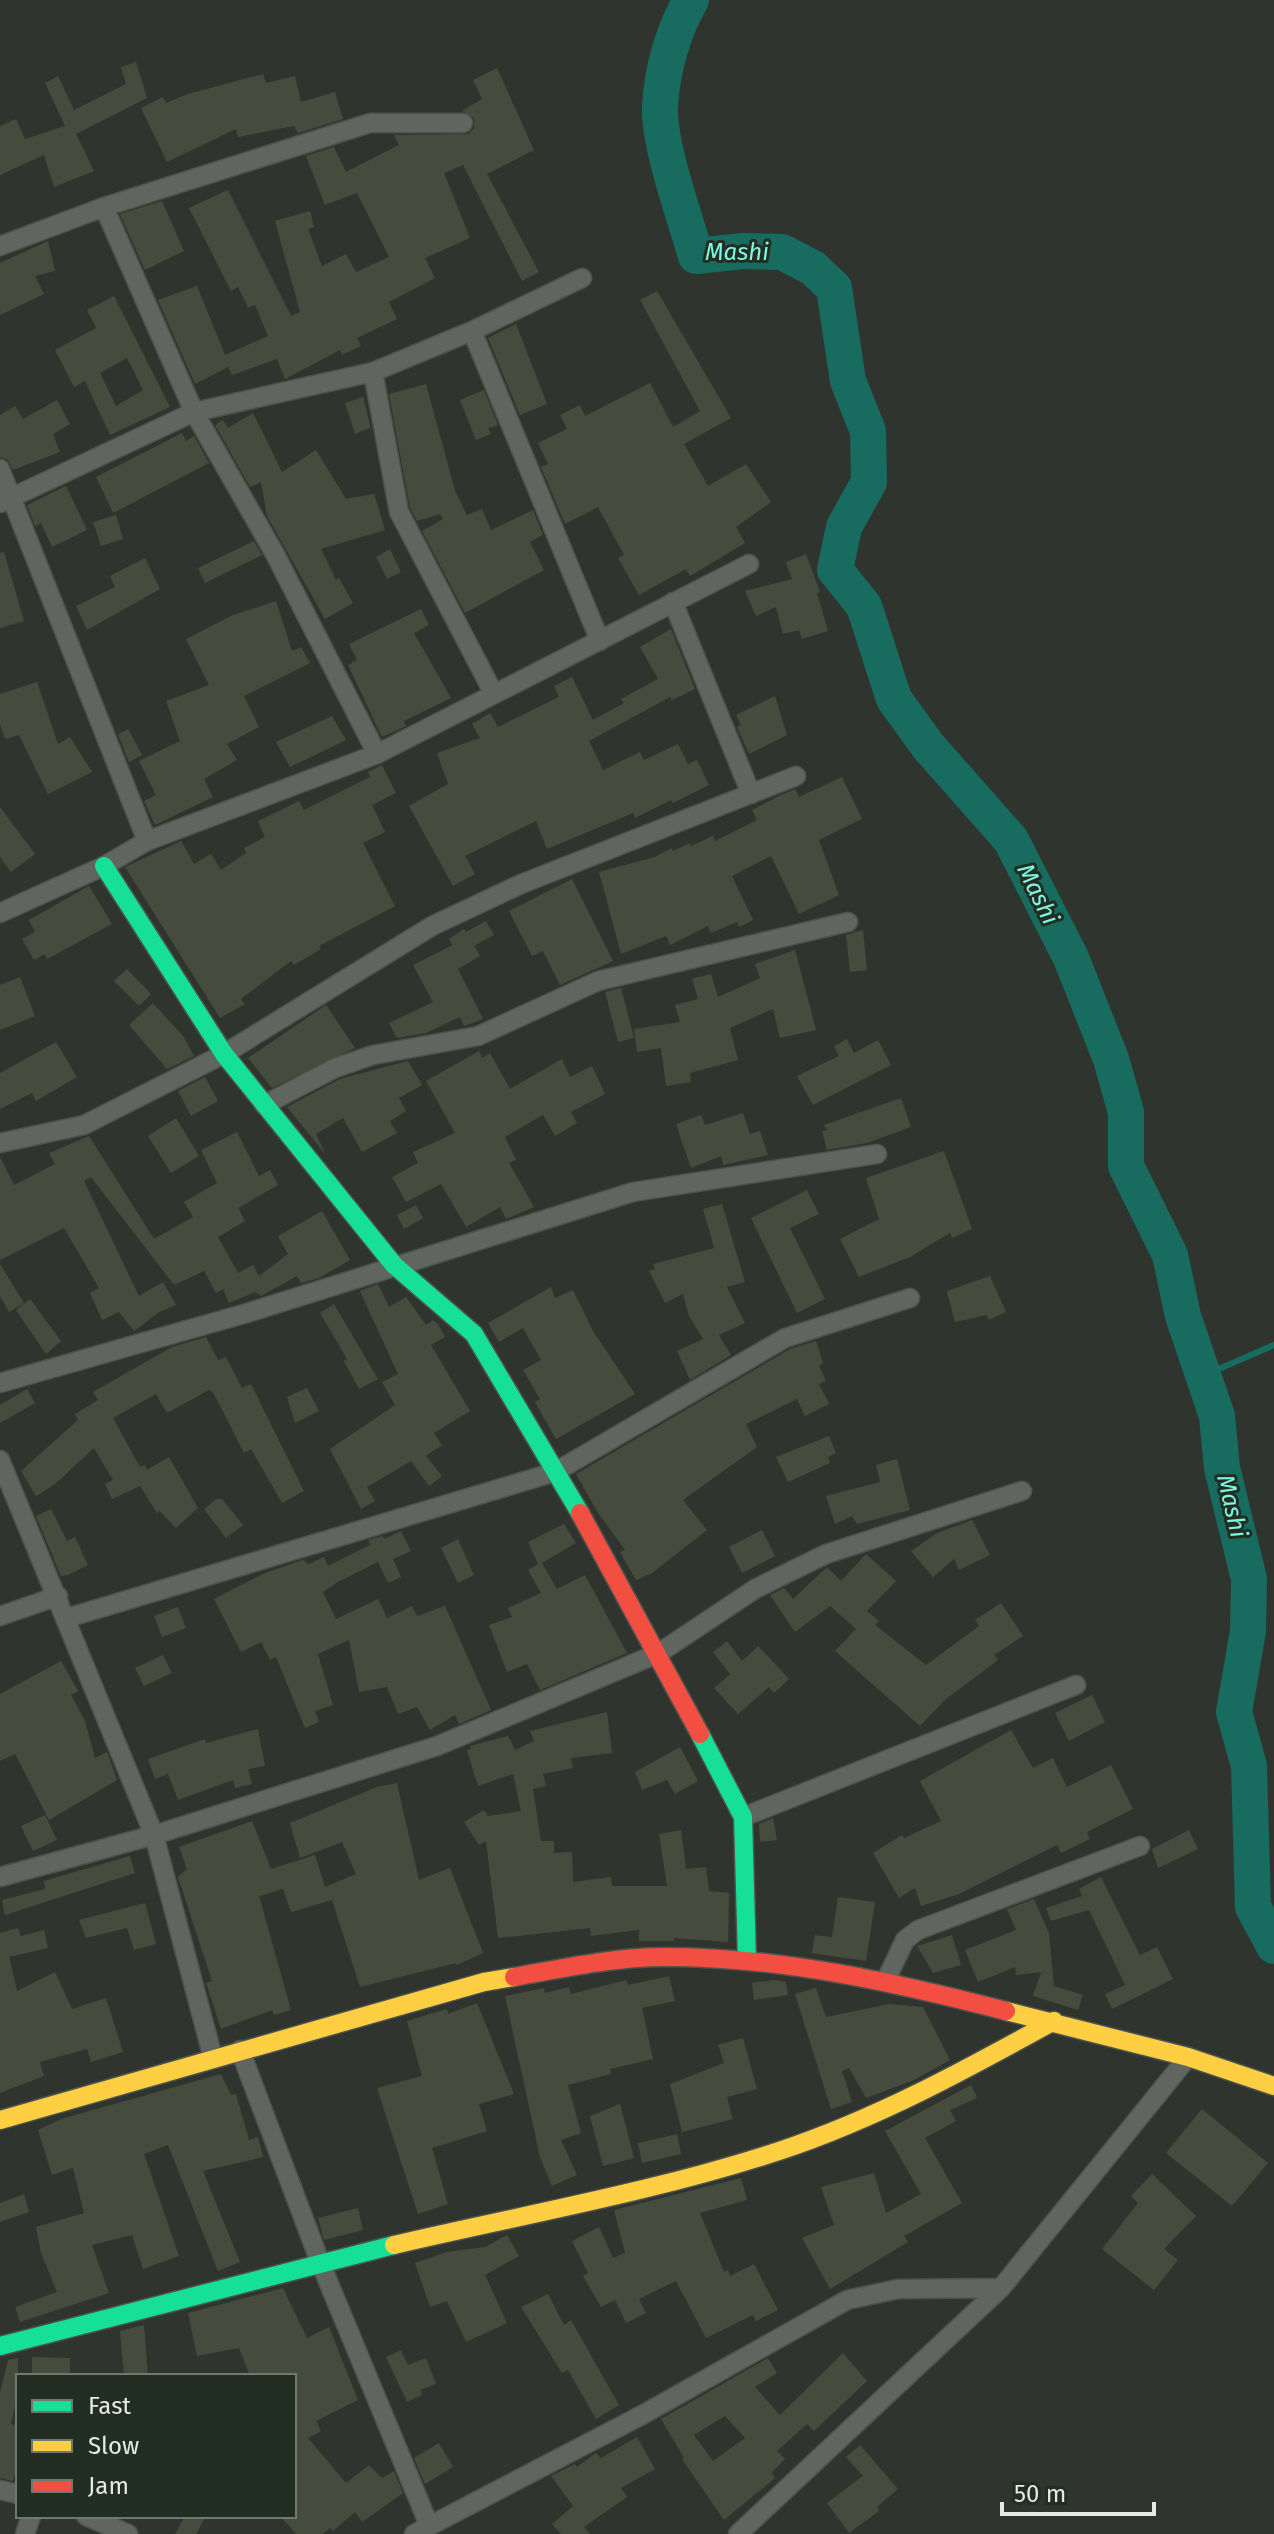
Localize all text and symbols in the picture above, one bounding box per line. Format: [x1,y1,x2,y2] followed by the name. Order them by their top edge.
[705,238,769,266] water label: Mashi
[1011,859,1065,929] water label: Mashi
[1211,1472,1253,1541] water label: Mashi
[16,2374,296,2518] legend
[88,2392,131,2420] text: Fast
[88,2432,139,2460] text: Slow
[1002,2466,1154,2516] scale bar
[88,2472,129,2500] text: Jam
[1014,2480,1066,2508] text: 50 m

